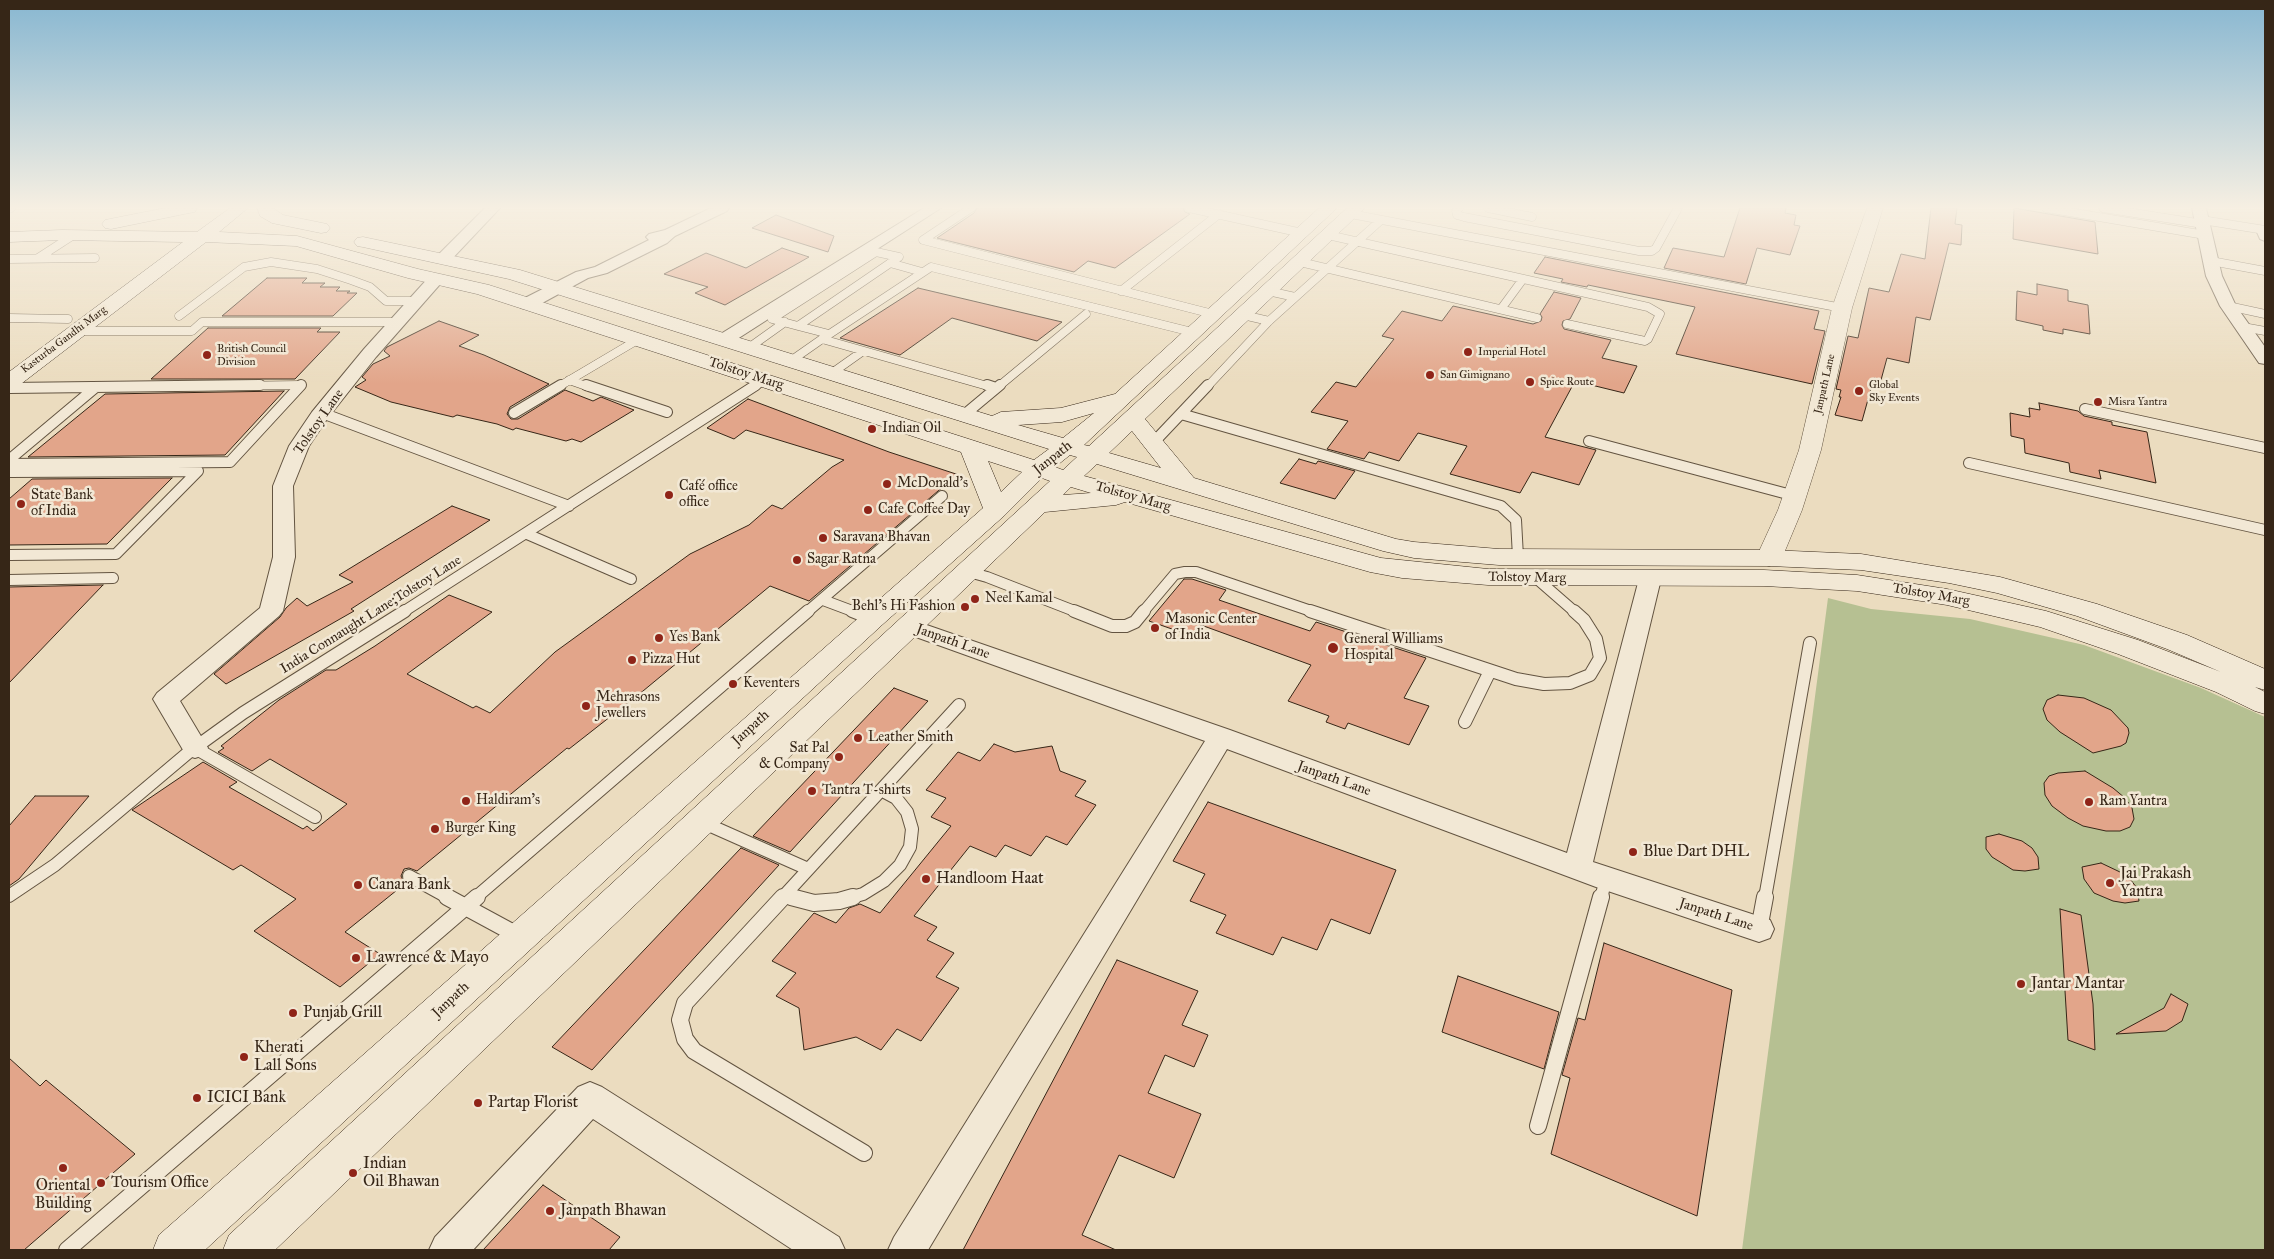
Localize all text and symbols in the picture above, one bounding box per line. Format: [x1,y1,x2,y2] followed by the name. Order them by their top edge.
[19,304,109,376] street label: Kasturba Gandhi Marg
[217,342,286,368] place label: British Council Division
[1478,345,1546,359] place label: Imperial Hotel
[1462,346,1474,358] marker: Imperial Hotel
[201,349,213,361] marker: British Council Division
[1812,353,1838,415] street label: Janpath Lane
[706,354,786,394] street label: Tolstoy Marg
[1440,368,1510,382] place label: San Gimignano
[1424,369,1436,381] marker: San Gimignano
[1540,375,1594,389] place label: Spice Route
[1524,376,1536,388] marker: Spice Route
[1869,378,1919,404] place label: Global Sky Events
[1853,385,1865,397] marker: Global Sky Events
[290,386,348,458] street label: Tolstoy Lane
[2108,395,2167,409] place label: Misra Yantra
[2092,396,2104,408] marker: Misra Yantra
[882,421,941,437] place label: Indian Oil
[866,423,878,435] marker: Indian Oil
[1030,438,1076,478] street label: Janpath
[897,476,968,492] place label: McDonald's
[881,478,893,490] marker: McDonald's
[1093,478,1173,516] street label: Tolstoy Marg
[679,479,738,512] place label: Café office office
[31,488,93,520] place label: State Bank of India
[663,489,675,501] marker: Café office office
[15,498,27,510] marker: State Bank of India
[878,502,970,518] place label: Cafe Coffee Day
[862,504,874,516] marker: Cafe Coffee Day
[833,530,930,546] place label: Saravana Bhavan
[817,532,829,544] marker: Saravana Bhavan
[277,552,465,678] street label: India Connaught Lane;Tolstoy Lane
[807,552,876,568] place label: Sagar Ratna
[791,554,803,566] marker: Sagar Ratna
[1488,569,1566,587] street label: Tolstoy Marg
[1891,580,1971,610] street label: Tolstoy Marg
[985,591,1052,607] place label: Neel Kamal
[969,593,981,605] marker: Neel Kamal
[852,599,955,615] place label: Behl's Hi Fashion
[959,601,971,613] marker: Behl's Hi Fashion
[1165,612,1257,644] place label: Masonic Center of India
[914,621,992,663] street label: Janpath Lane
[1149,622,1161,634] marker: Masonic Center of India
[669,630,720,646] place label: Yes Bank
[653,632,665,644] marker: Yes Bank
[1344,632,1443,664] place label: General Williams Hospital
[1326,641,1340,655] marker: General Williams Hospital
[642,652,700,668] place label: Pizza Hut
[626,654,638,666] marker: Pizza Hut
[743,676,800,692] place label: Keventers
[727,678,739,690] marker: Keventers
[596,690,660,722] place label: Mehrasons Jewellers
[580,700,592,712] marker: Mehrasons Jewellers
[729,707,773,749] street label: Janpath
[868,730,953,746] place label: Leather Smith
[852,732,864,744] marker: Leather Smith
[759,741,829,774] place label: Sat Pal & Company
[833,751,845,763] marker: Sat Pal & Company
[1295,758,1373,800] street label: Janpath Lane
[822,783,911,799] place label: Tantra T-shirts
[806,785,818,797] marker: Tantra T-shirts
[476,793,540,809] place label: Haldiram's
[2099,794,2167,810] place label: Ram Yantra
[460,795,472,807] marker: Haldiram's
[2083,796,2095,808] marker: Ram Yantra
[445,821,515,837] place label: Burger King
[429,823,441,835] marker: Burger King
[1643,842,1749,862] place label: Blue Dart DHL
[1627,846,1639,858] marker: Blue Dart DHL
[2120,864,2191,902] place label: Jai Prakash Yantra
[936,869,1044,889] place label: Handloom Haat
[920,873,932,885] marker: Handloom Haat
[368,875,451,895] place label: Canara Bank
[2104,877,2116,889] marker: Jai Prakash Yantra
[352,879,364,891] marker: Canara Bank
[1677,895,1755,935] street label: Janpath Lane
[366,948,489,968] place label: Lawrence & Mayo
[350,952,362,964] marker: Lawrence & Mayo
[2031,974,2125,994] place label: Jantar Mantar
[2015,978,2027,990] marker: Jantar Mantar
[429,979,473,1021] street label: Janpath
[303,1003,382,1023] place label: Punjab Grill
[287,1007,299,1019] marker: Punjab Grill
[254,1038,317,1076] place label: Kherati Lall Sons
[238,1051,250,1063] marker: Kherati Lall Sons
[207,1088,286,1108] place label: ICICI Bank
[191,1092,203,1104] marker: ICICI Bank
[488,1093,578,1113] place label: Partap Florist
[472,1097,484,1109] marker: Partap Florist
[363,1154,439,1192] place label: Indian Oil Bhawan
[57,1162,69,1174] marker: Oriental Building
[347,1167,359,1179] marker: Indian Oil Bhawan
[111,1173,209,1193] place label: Tourism Office
[35,1176,91,1214] place label: Oriental Building
[95,1177,107,1189] marker: Tourism Office
[560,1201,666,1221] place label: Janpath Bhawan
[544,1205,556,1217] marker: Janpath Bhawan

